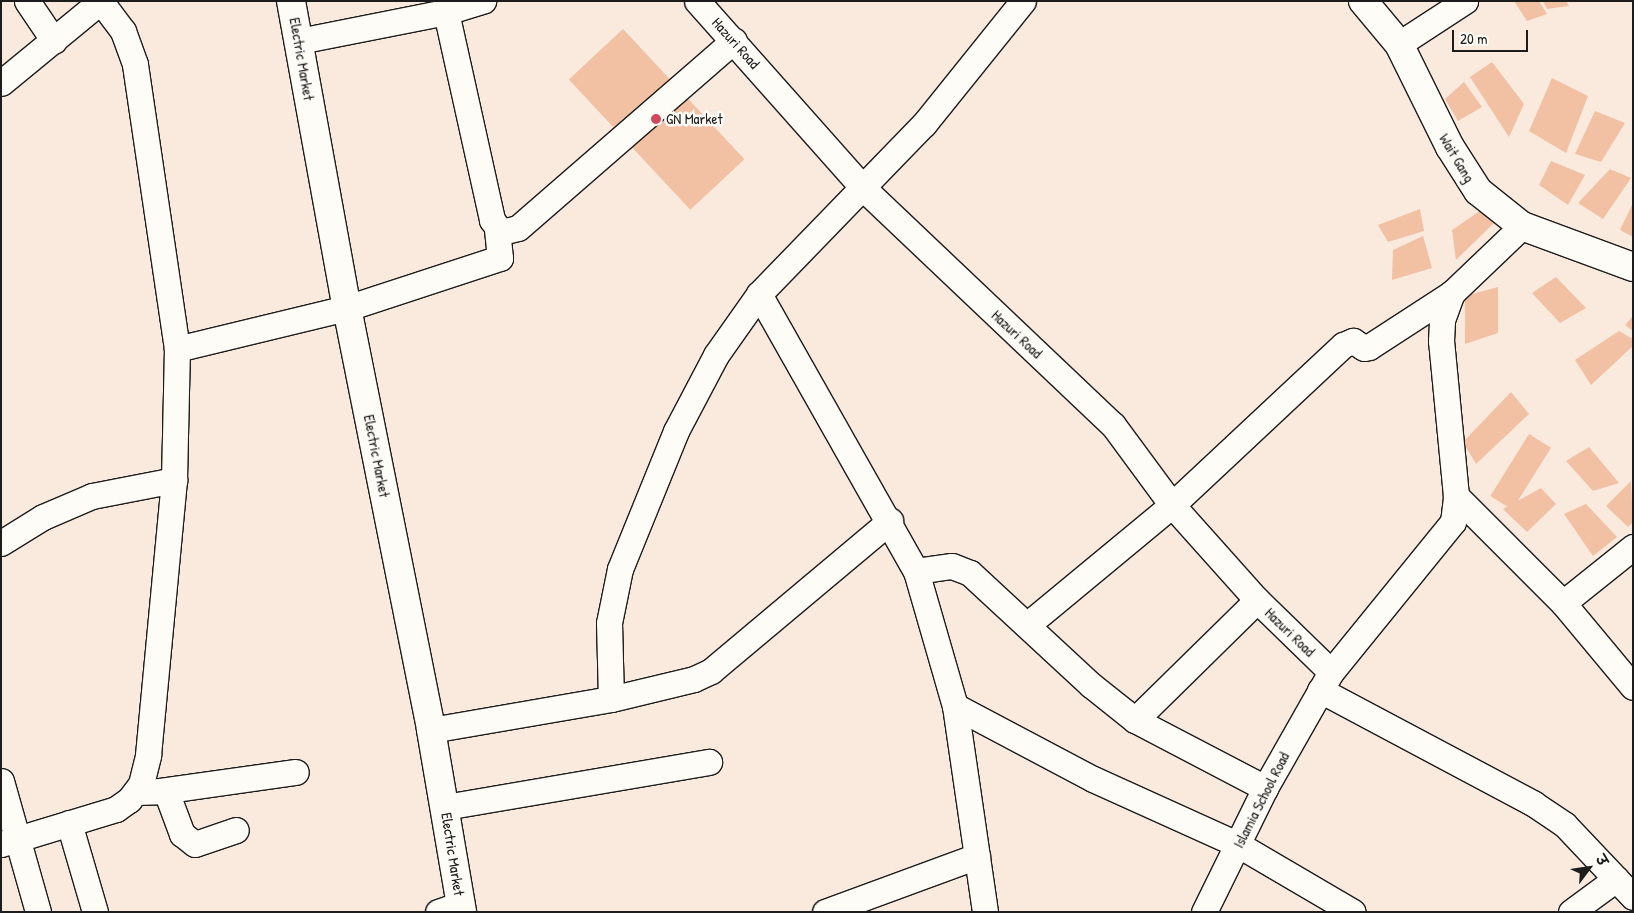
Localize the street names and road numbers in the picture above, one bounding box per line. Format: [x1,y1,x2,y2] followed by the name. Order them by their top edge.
[708,14,764,72] street label: Hazuri Road
[286,16,318,102] street label: Electric Market
[1435,130,1479,186] street label: Wait Gang
[988,306,1046,362] street label: Hazuri Road
[360,413,394,499] street label: Electric Market
[1261,604,1319,660] street label: Hazuri Road
[1229,749,1293,851] street label: Islamia School Road
[438,811,468,897] street label: Electric Market

